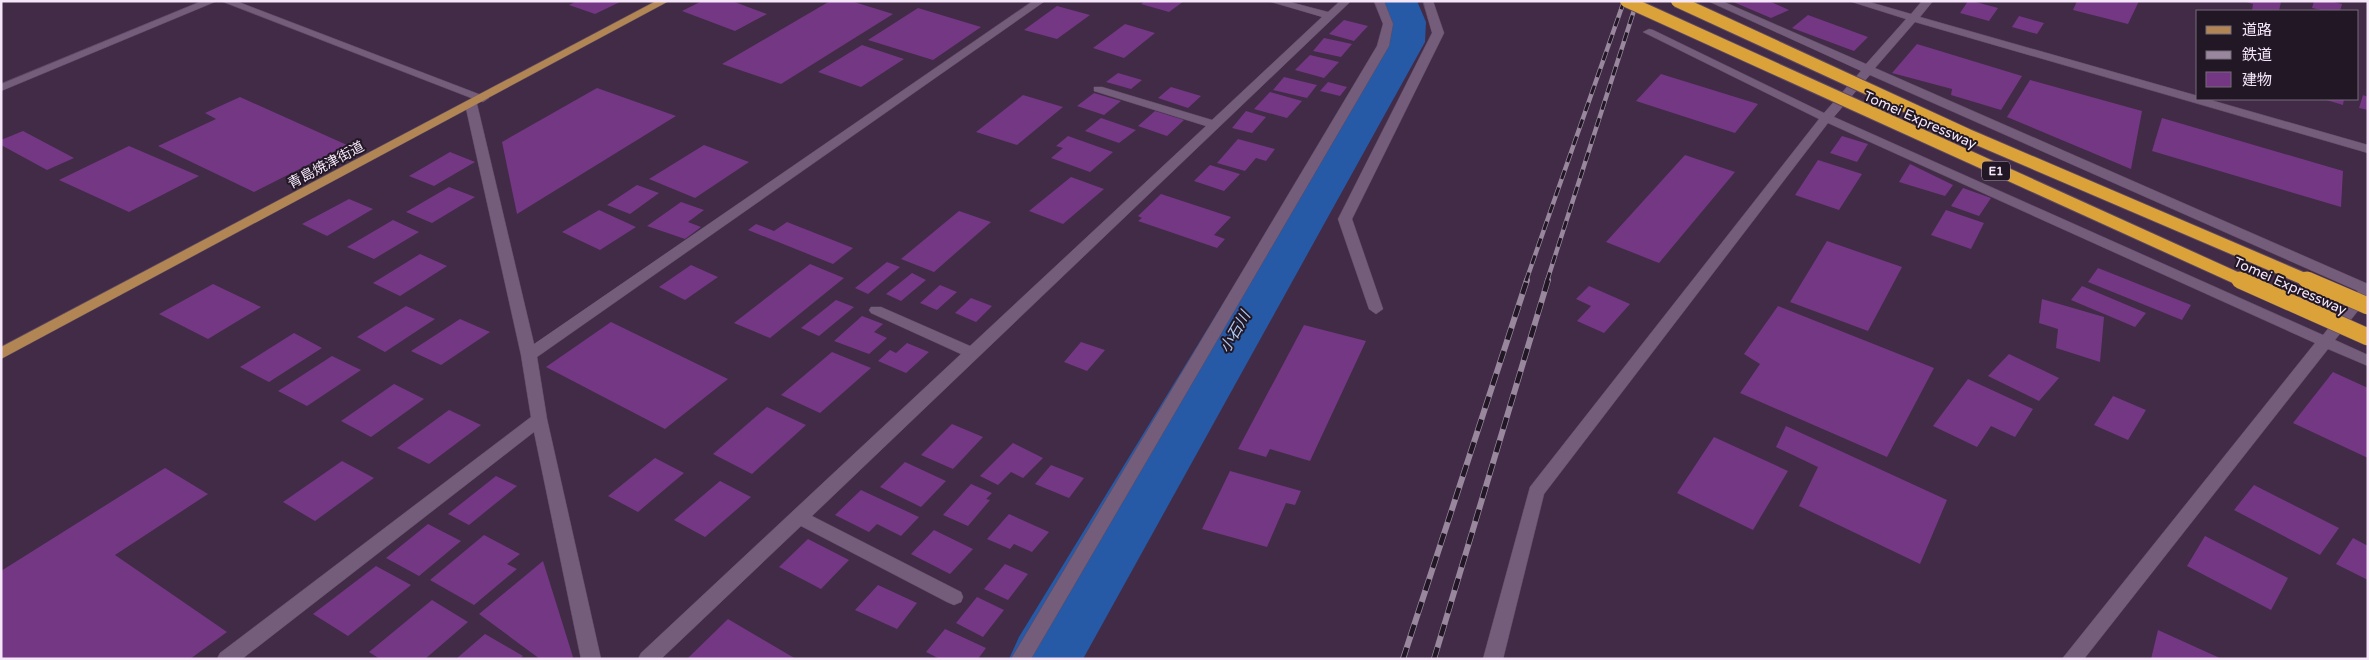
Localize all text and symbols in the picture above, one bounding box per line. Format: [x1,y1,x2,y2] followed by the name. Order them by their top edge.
[2196,10,2359,100] legend
[2242,21,2272,39] text: 道路
[2242,46,2272,64] text: 鉄道
[2242,71,2272,89] text: 建物
[1861,87,1980,153] street label: Tomei Expressway
[285,138,367,192] street label: 青島焼津街道
[1982,162,2010,180] road number: E1
[2231,253,2350,319] street label: Tomei Expressway
[1216,306,1255,356] water label: 小石川

